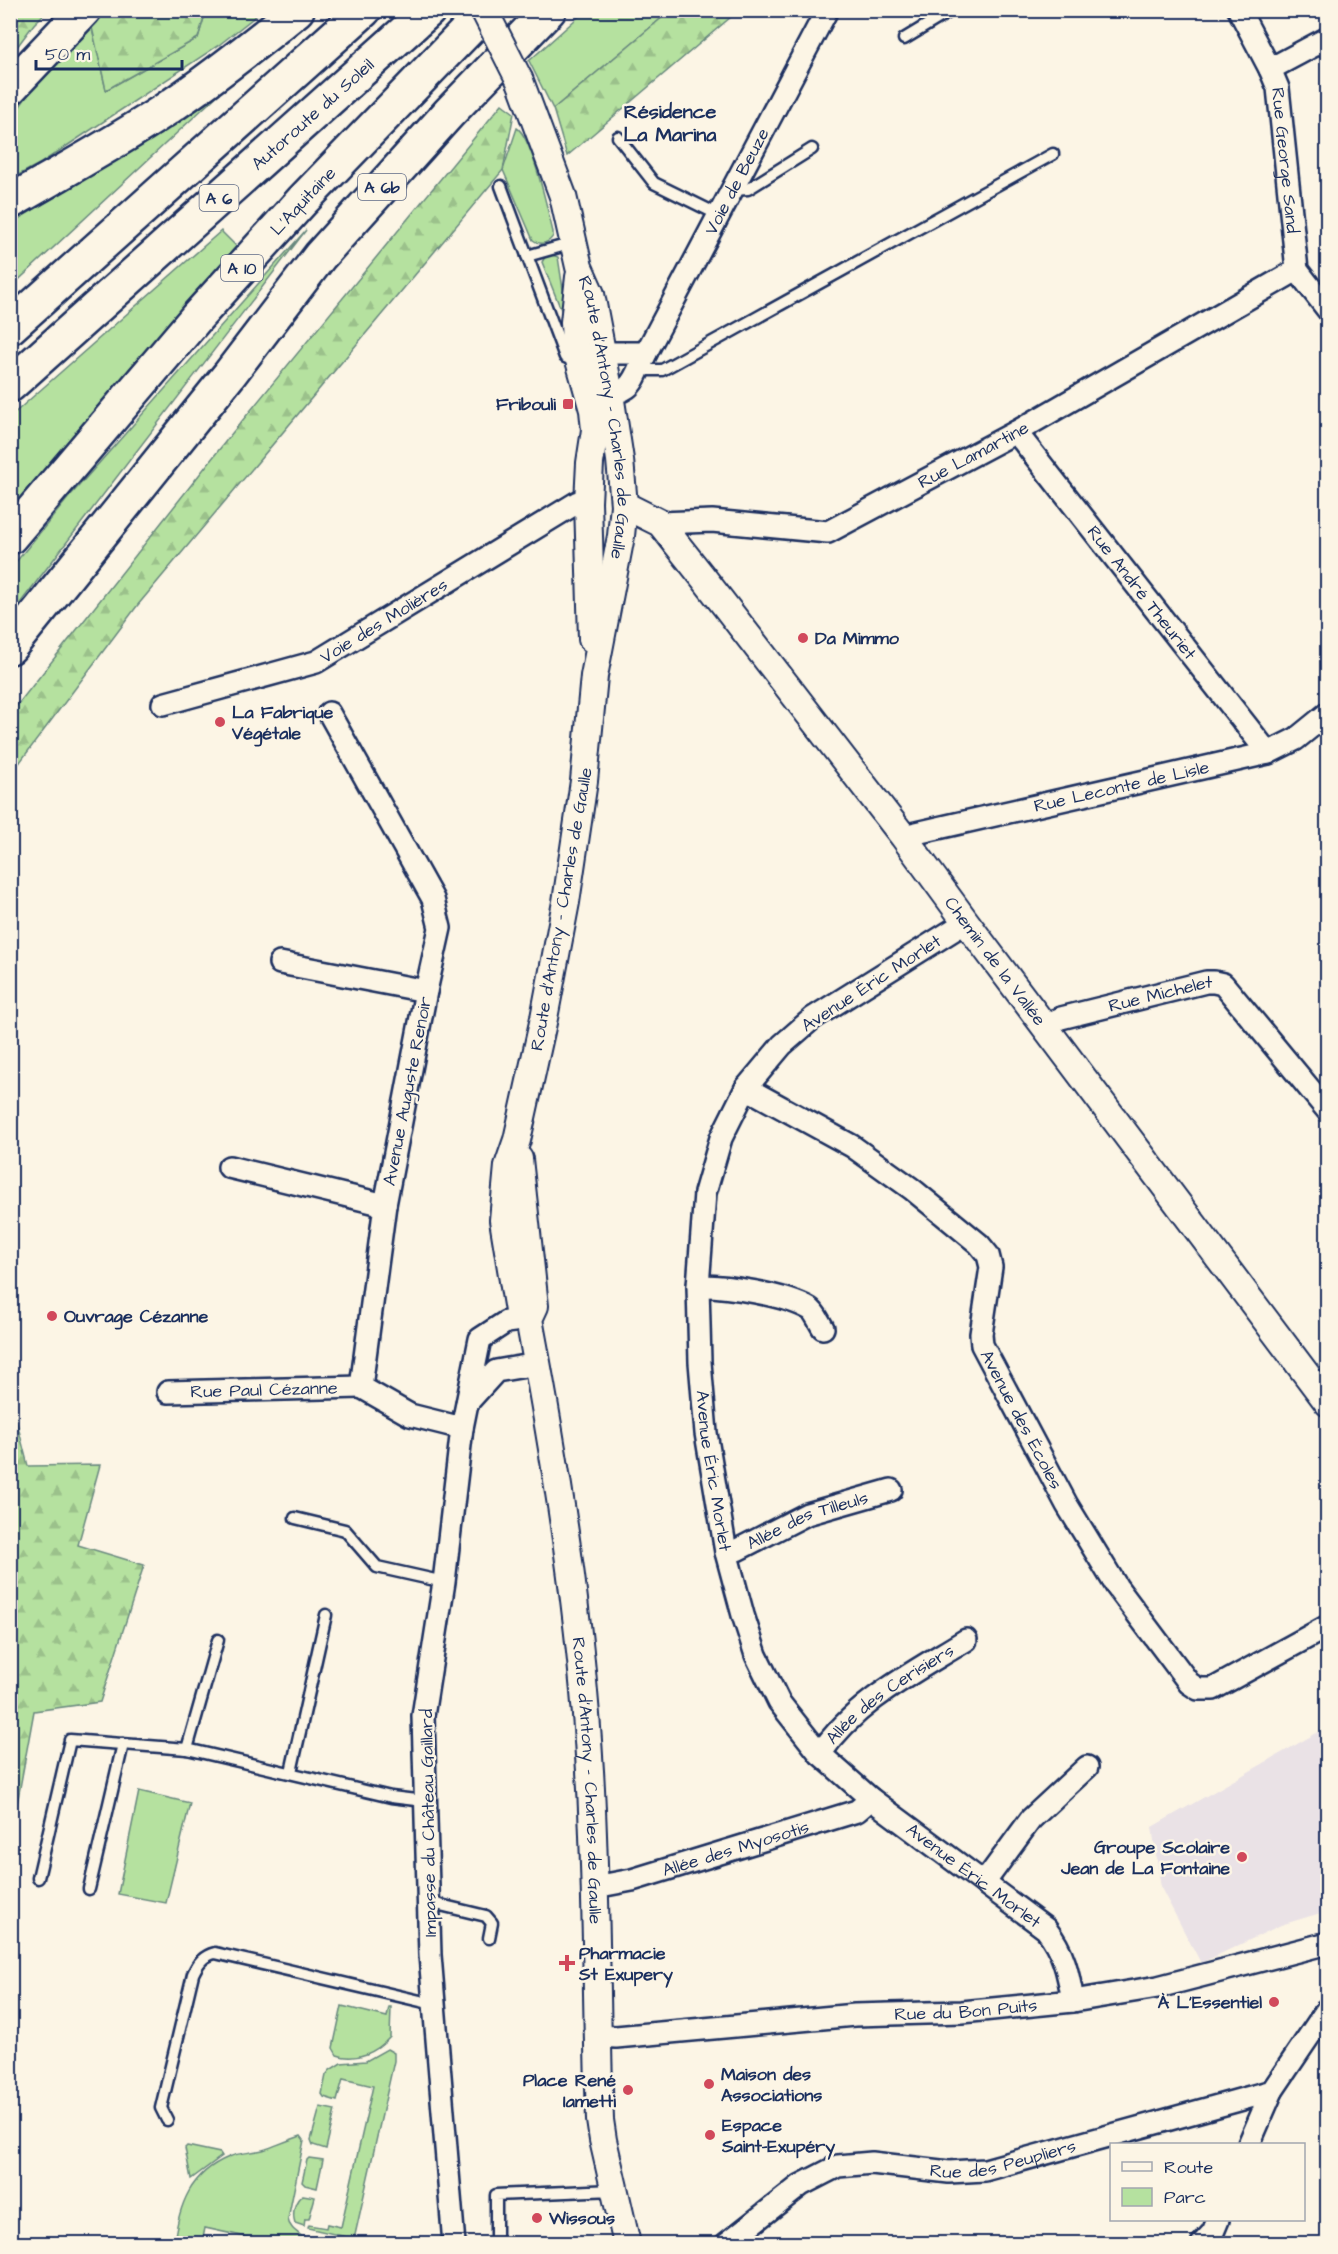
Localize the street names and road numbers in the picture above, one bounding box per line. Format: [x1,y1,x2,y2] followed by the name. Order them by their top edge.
[246,53,380,176] street label: Autoroute du Soleil
[1265,86,1305,235] street label: Rue George Sand
[698,124,776,240] street label: Voie de Beuze
[265,161,342,241] street label: L'Aquitaine
[358,174,406,200] road number: A 6b
[200,185,238,211] road number: A 6
[221,255,263,281] road number: A 10
[571,272,636,562] street label: Route d'Antony - Charles de Gaulle
[913,415,1034,495] street label: Rue Lamartine
[1081,520,1203,666] street label: Rue André Theuriet
[315,573,453,670] street label: Voie des Molières
[1031,755,1212,819] street label: Rue Leconte de Lisle
[524,765,600,1053] street label: Route d'Antony - Charles de Gaulle
[938,892,1052,1031] street label: Chemin de la Vallée
[796,928,947,1038] street label: Avenue Éric Morlet
[1106,970,1213,1019] street label: Rue Michelet
[377,994,439,1188] street label: Avenue Auguste Renoir
[974,1345,1068,1494] street label: Avenue des Écoles
[190,1376,338,1404] street label: Rue Paul Cézanne
[689,1389,738,1554] street label: Avenue Éric Morlet
[742,1485,871,1556] street label: Allée des Tilleuls
[566,1636,608,1925] street label: Route d'Antony - Charles de Gaulle
[820,1638,959,1750] street label: Allée des Cerisiers
[414,1709,443,1937] street label: Impasse du Château Gaillard
[659,1814,812,1883] street label: Allée des Myosotis
[901,1817,1047,1935] street label: Avenue Éric Morlet
[894,1993,1039,2027] street label: Rue du Bon Puits
[928,2134,1079,2185] street label: Rue des Peupliers

